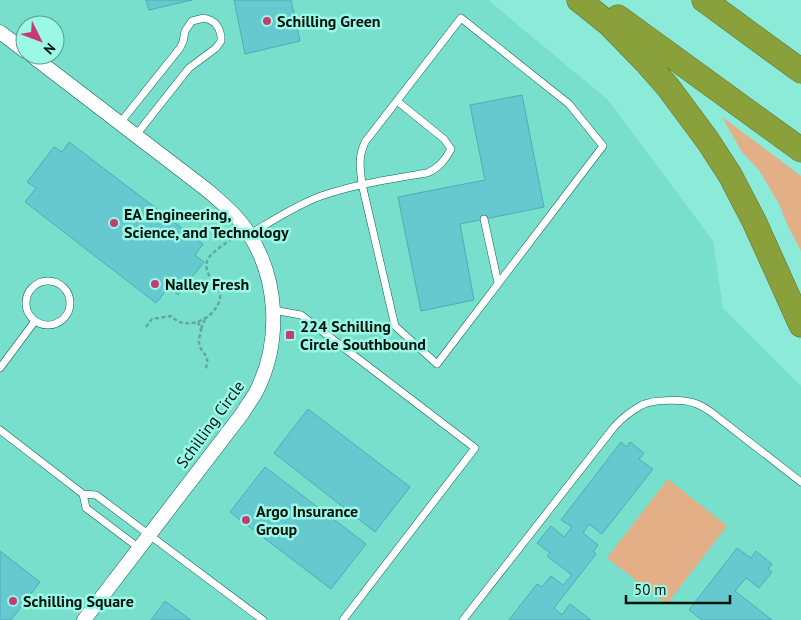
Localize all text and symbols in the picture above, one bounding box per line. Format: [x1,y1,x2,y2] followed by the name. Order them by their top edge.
[277,11,381,31] place label: Schilling Green
[15,15,65,65] north arrow
[261,15,273,27] marker: Schilling Green
[40,39,59,58] text: N
[124,204,289,242] place label: EA Engineering, Science, and Technology
[108,217,120,229] marker: EA Engineering, Science, and Technology
[165,274,249,294] place label: Nalley Fresh
[149,278,161,290] marker: Nalley Fresh
[300,316,426,354] place label: 224 Schilling Circle Southbound
[284,329,296,341] marker: 224 Schilling Circle Southbound
[172,377,248,471] street label: Schilling Circle
[256,501,358,539] place label: Argo Insurance Group
[240,514,252,526] marker: Argo Insurance Group
[626,572,730,604] scale bar
[634,580,667,599] text: 50 m
[23,591,134,611] place label: Schilling Square
[7,595,19,607] marker: Schilling Square

